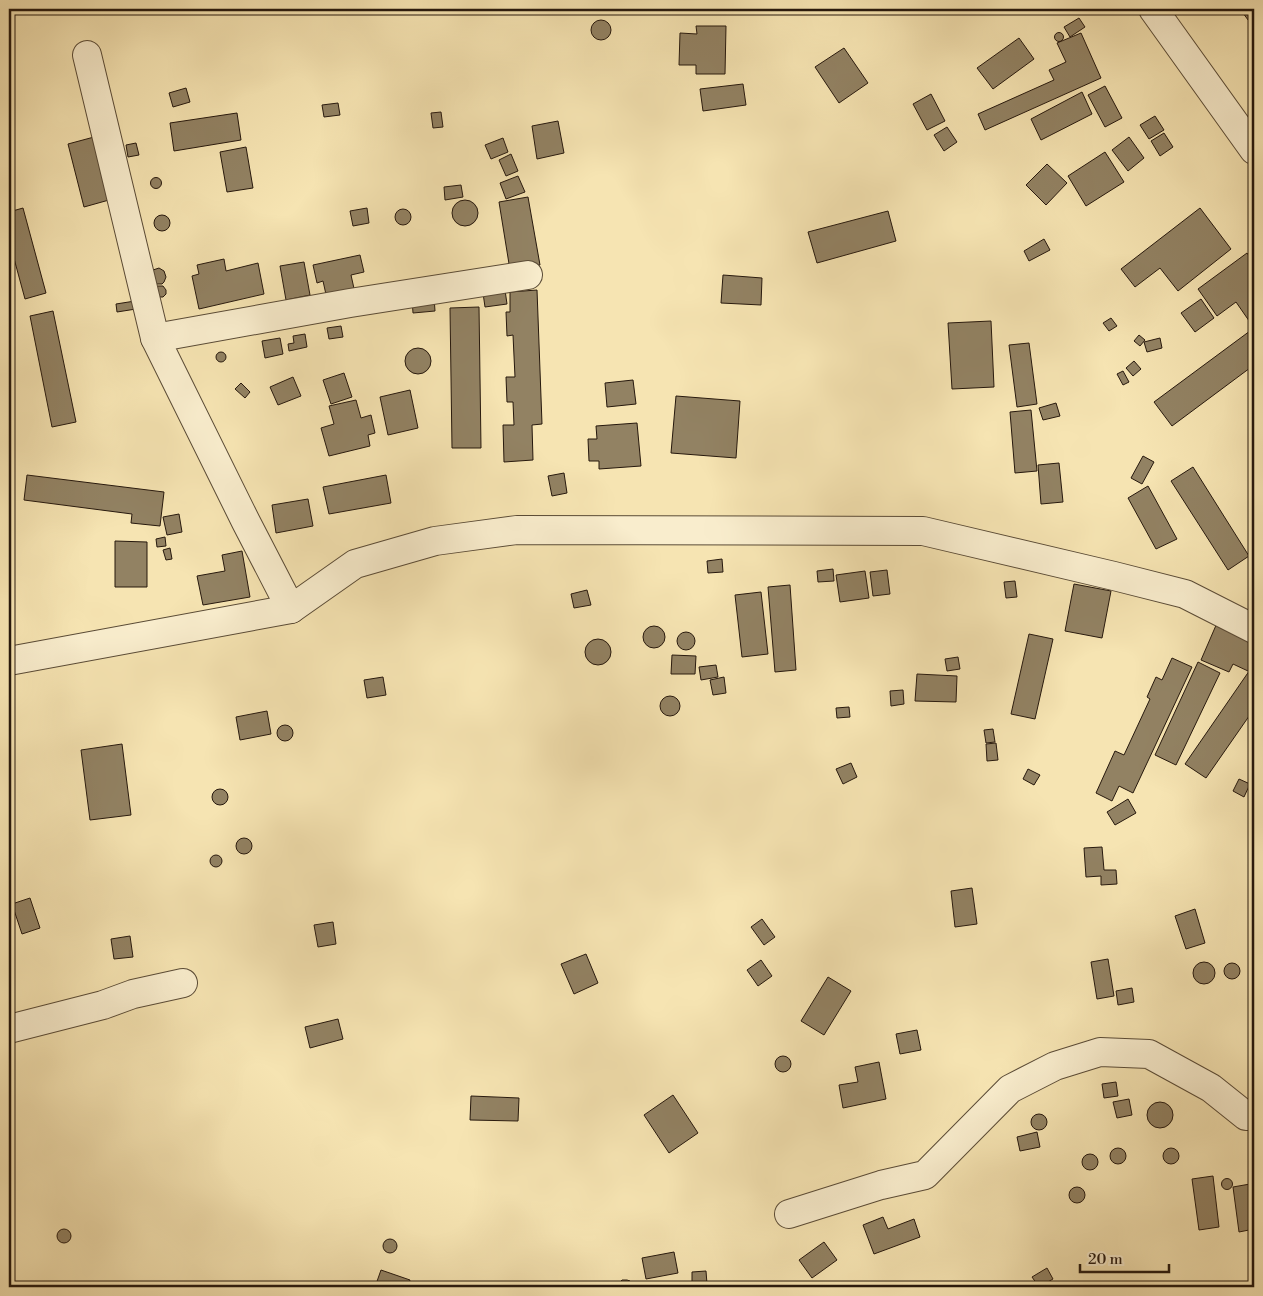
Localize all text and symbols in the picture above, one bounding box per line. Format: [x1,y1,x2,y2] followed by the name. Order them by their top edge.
[1080,1241,1169,1273] scale bar
[1088,1250,1123,1269] text: 20 m

